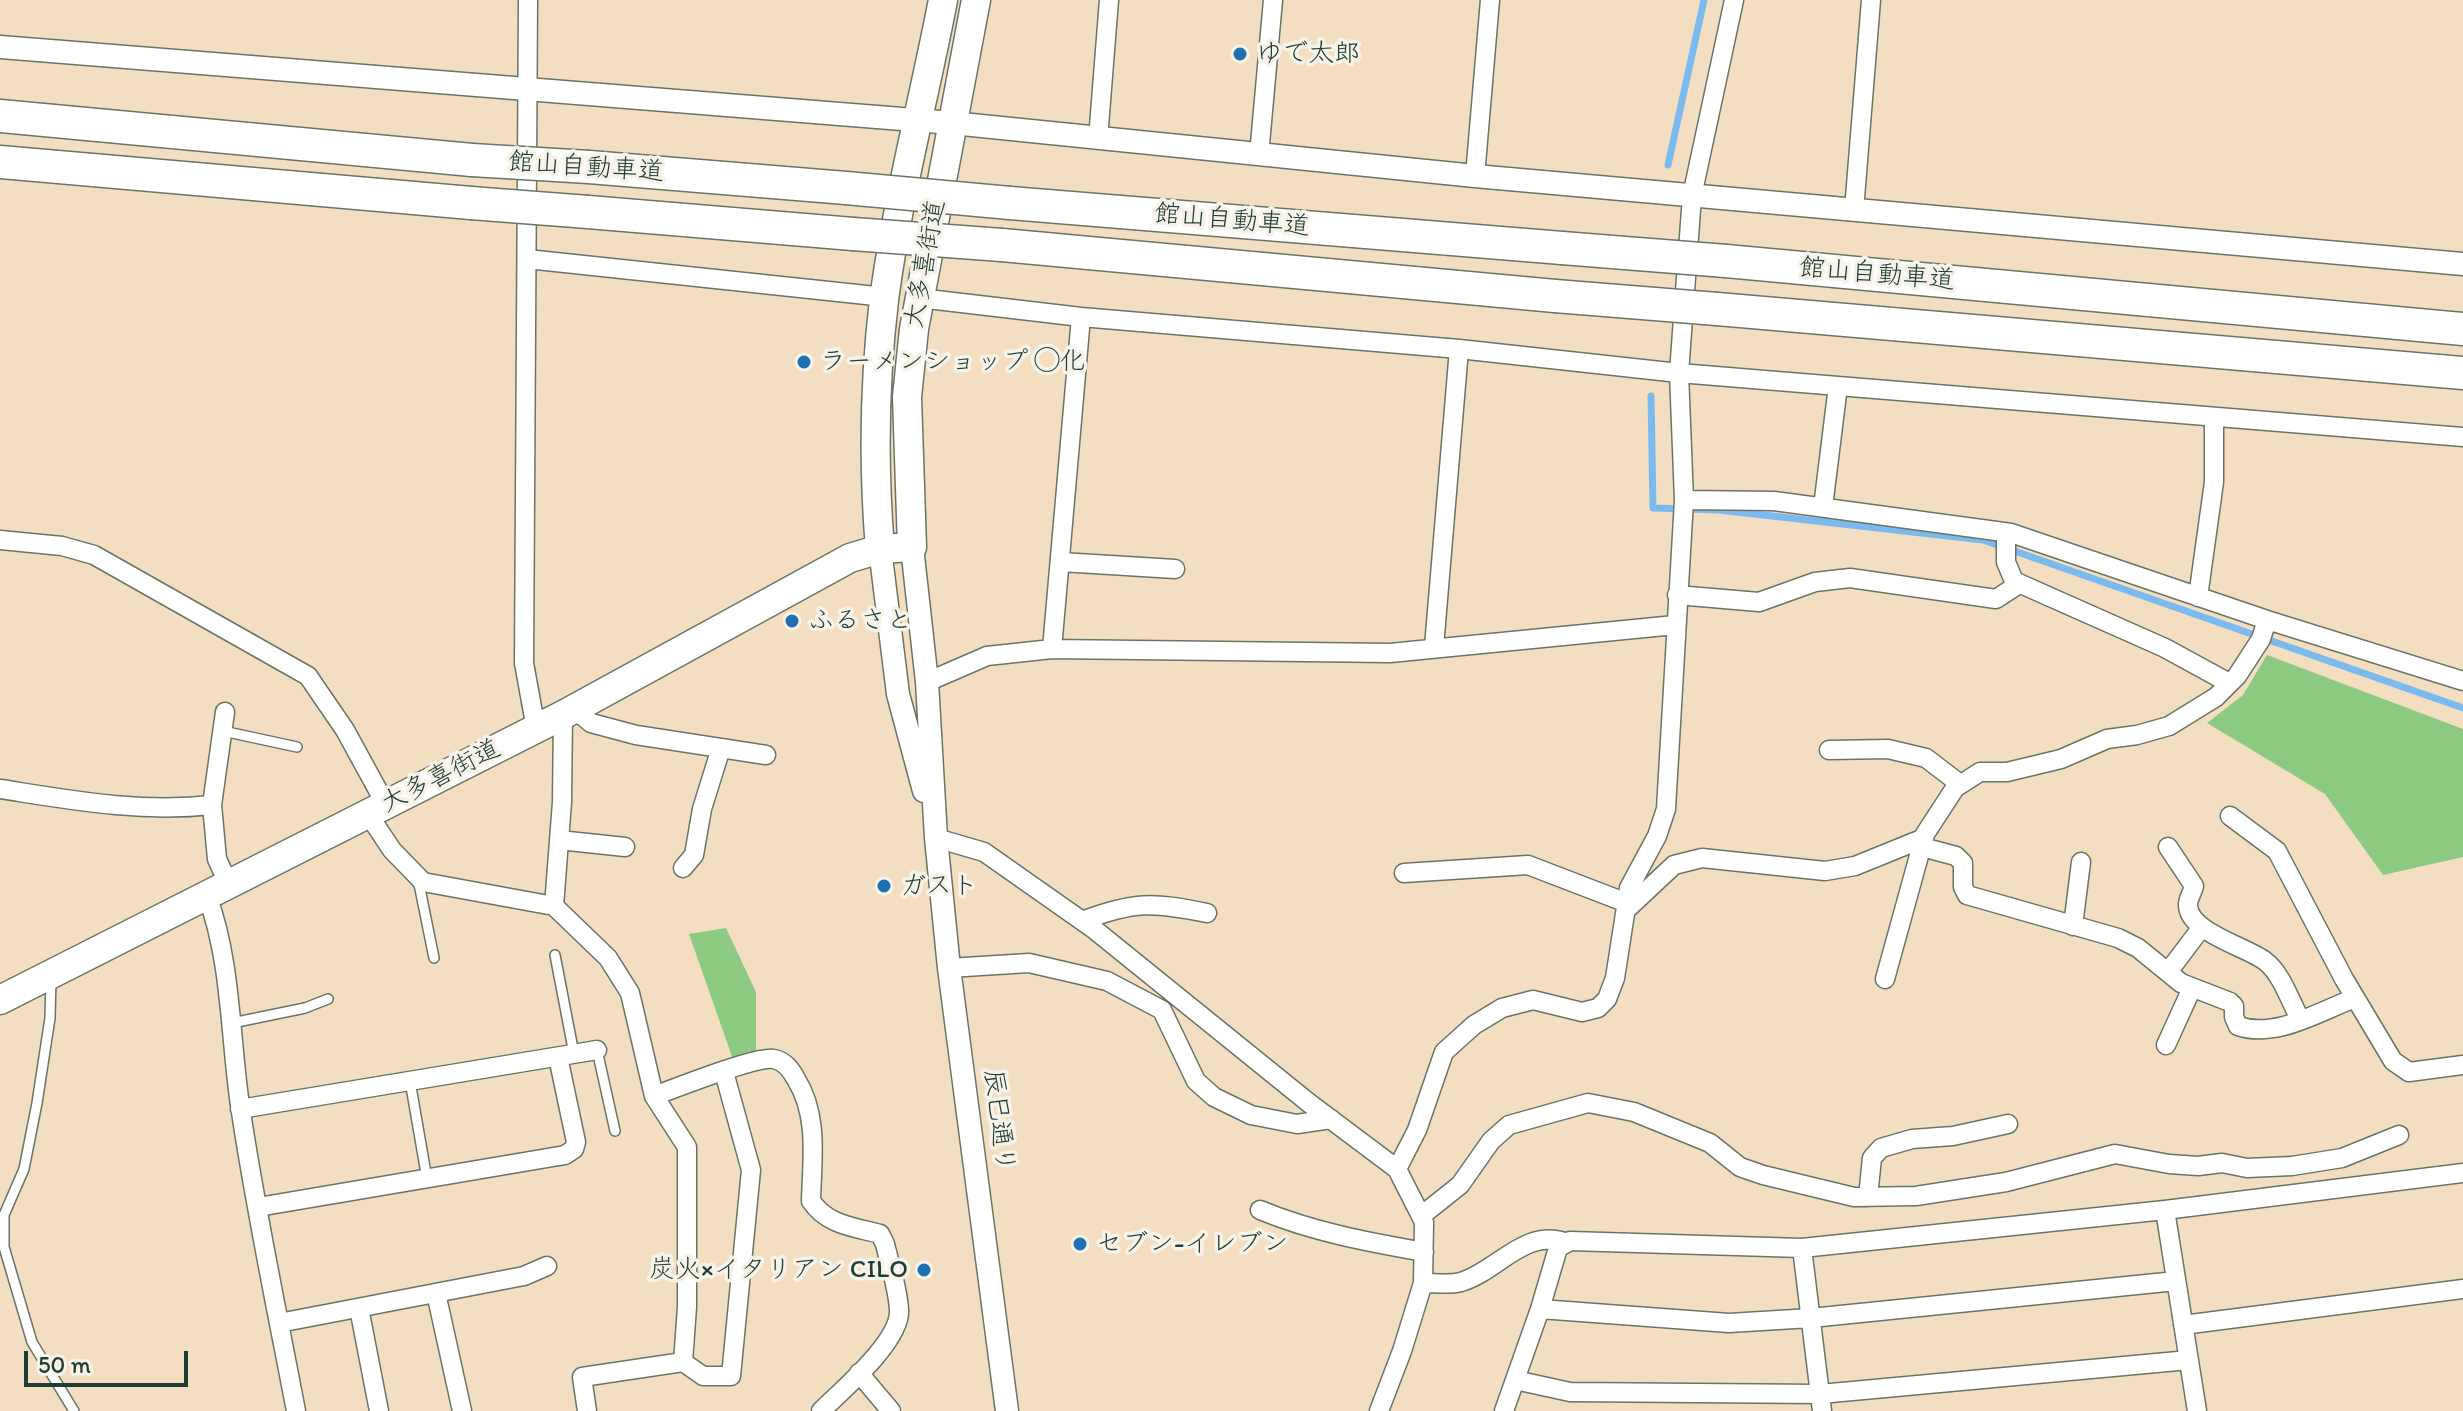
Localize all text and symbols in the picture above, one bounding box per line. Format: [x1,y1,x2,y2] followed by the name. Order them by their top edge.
[1256,38,1360,70] place label: ゆで太郎
[1231,45,1249,63] marker: ゆで太郎
[507,147,665,189] street label: 館山自動車道
[899,197,953,331] street label: 大多喜街道
[1153,199,1311,243] street label: 館山自動車道
[1798,253,1956,297] street label: 館山自動車道
[820,346,1086,378] place label: ラーメンショップ ◯化
[795,353,813,371] marker: ラーメンショップ ◯化
[808,605,912,637] place label: ふるさと
[783,612,801,630] marker: ふるさと
[376,734,506,820] street label: 大多喜街道
[900,870,978,902] place label: ガスト
[875,877,893,895] marker: ガスト
[976,1067,1020,1175] street label: 辰巳通り
[1096,1228,1288,1260] place label: セブン-イレブン
[1071,1235,1089,1253] marker: セブン-イレブン
[649,1254,908,1286] place label: 炭火×イタリアン CILO
[915,1261,933,1279] marker: 炭火×イタリアン CILO
[28,1335,192,1385] scale bar
[38,1350,91,1379] text: 50 m

